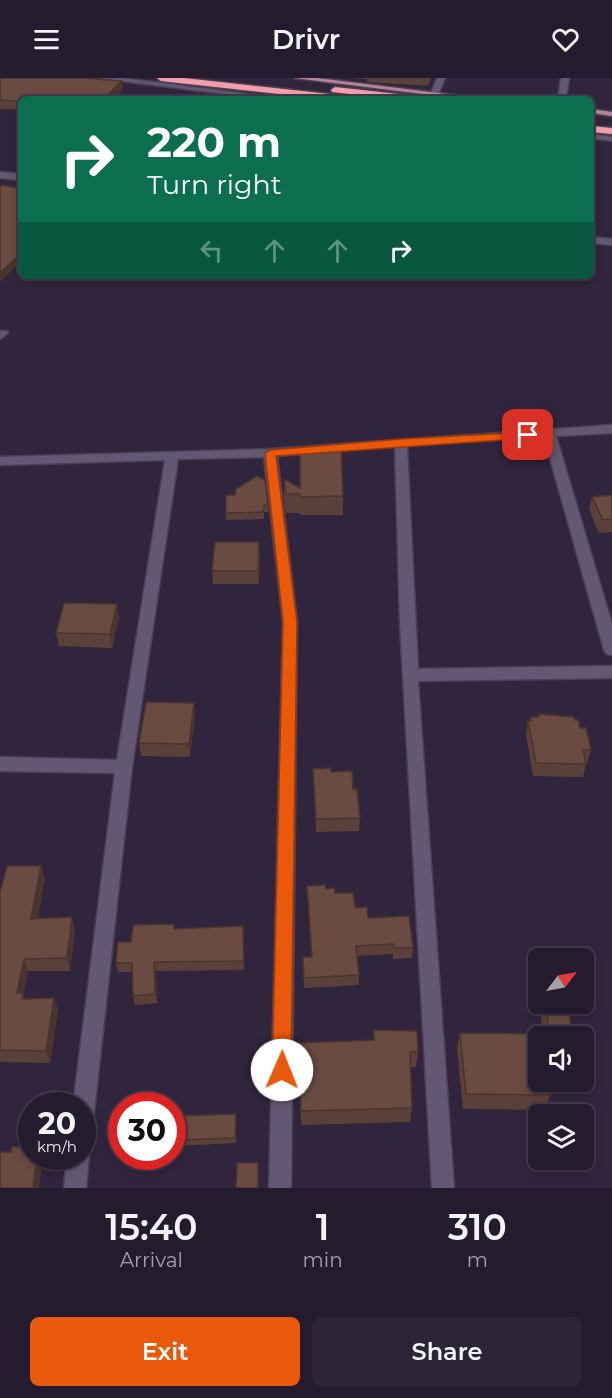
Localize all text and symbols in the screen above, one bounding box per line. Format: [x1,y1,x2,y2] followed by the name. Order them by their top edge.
[30,23,63,56] icon: menu
[272,23,340,56] text: Drivr
[549,23,582,56] icon: heart
[147,116,281,168] text: 220 m
[48,120,126,198] icon: right
[147,168,282,201] text: Turn right
[195,234,228,267] icon: left
[258,234,291,267] icon: ahead
[321,234,354,267] icon: ahead
[384,234,417,267] icon: right
[502,409,553,460] pin
[511,418,544,451] icon: arrive
[528,948,594,1014] north arrow
[528,948,594,1170] map controls
[528,1026,594,1092] button: sound
[250,1038,314,1102] position arrow
[108,1092,186,1170] speed limit sign: 30
[528,1104,594,1170] button: layers
[38,1105,76,1142] text: 20
[37,1137,77,1156] text: km/h
[105,1205,197,1249] text: 15:40
[316,1205,330,1249] text: 1
[448,1205,507,1249] text: 310
[120,1248,183,1272] text: Arrival
[303,1248,343,1272] text: min
[467,1248,488,1272] text: m
[30,1317,300,1386] button: Exit
[312,1317,582,1386] button: Share

